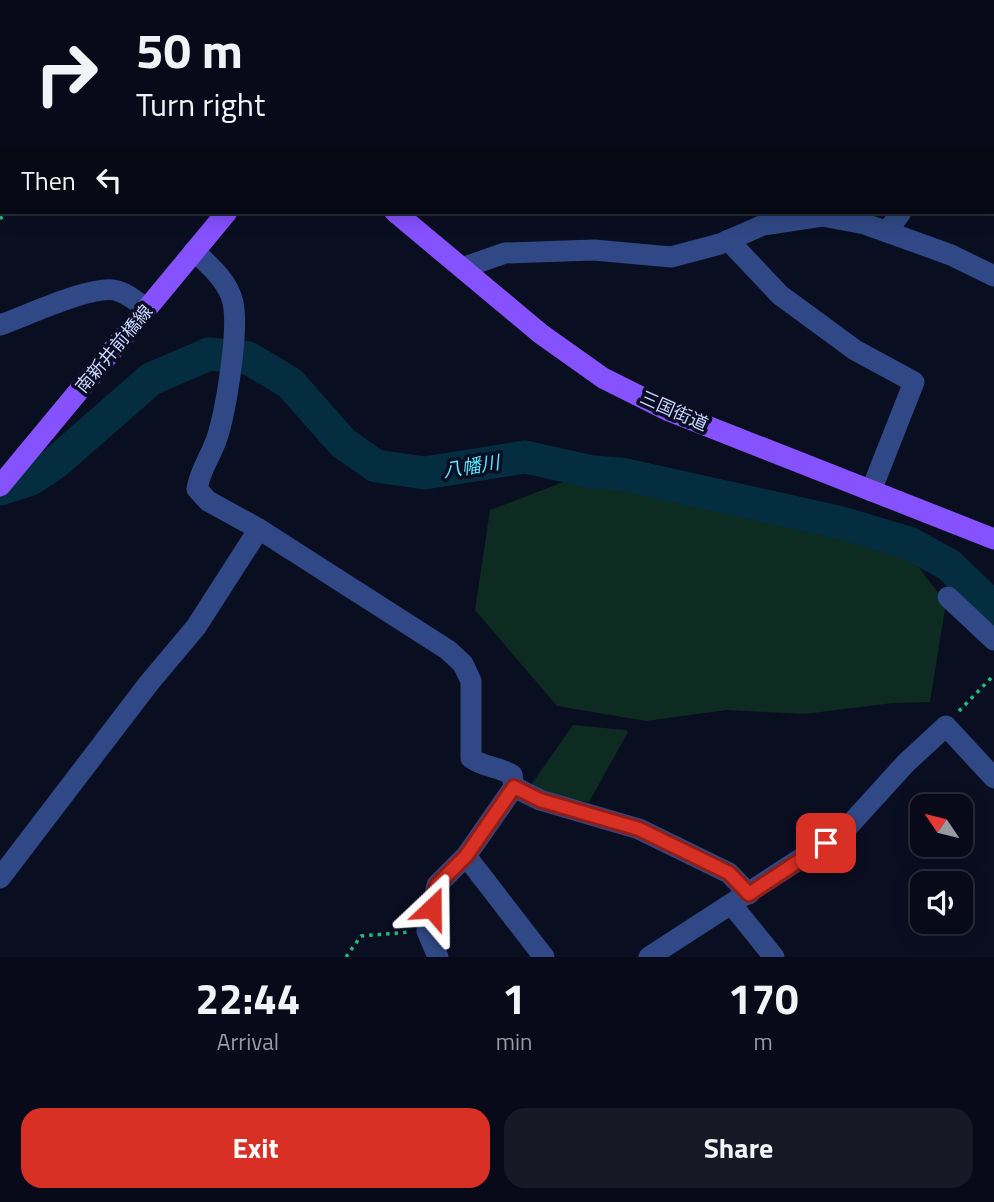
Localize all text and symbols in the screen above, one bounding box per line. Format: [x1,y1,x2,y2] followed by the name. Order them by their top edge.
[136,12,243,87] text: 50 m
[21,28,112,119] icon: right
[136,80,265,128] text: Turn right
[21,161,76,200] text: Then
[90,161,128,199] icon: left
[69,299,159,399] street label: 南新井前橋線
[636,384,713,438] street label: 三国街道
[440,446,503,484] water label: 八幡川
[910,794,973,858] north arrow
[910,794,973,934] map controls
[796,813,856,873] pin
[807,824,845,862] icon: arrive
[395,871,469,945] position arrow
[910,871,973,934] button: sound
[195,966,300,1030] text: 22:44
[502,966,526,1030] text: 1
[728,966,798,1030] text: 170
[217,1024,279,1059] text: Arrival
[496,1024,532,1059] text: min
[754,1024,773,1059] text: m
[21,1108,490,1188] button: Exit
[504,1108,973,1188] button: Share

